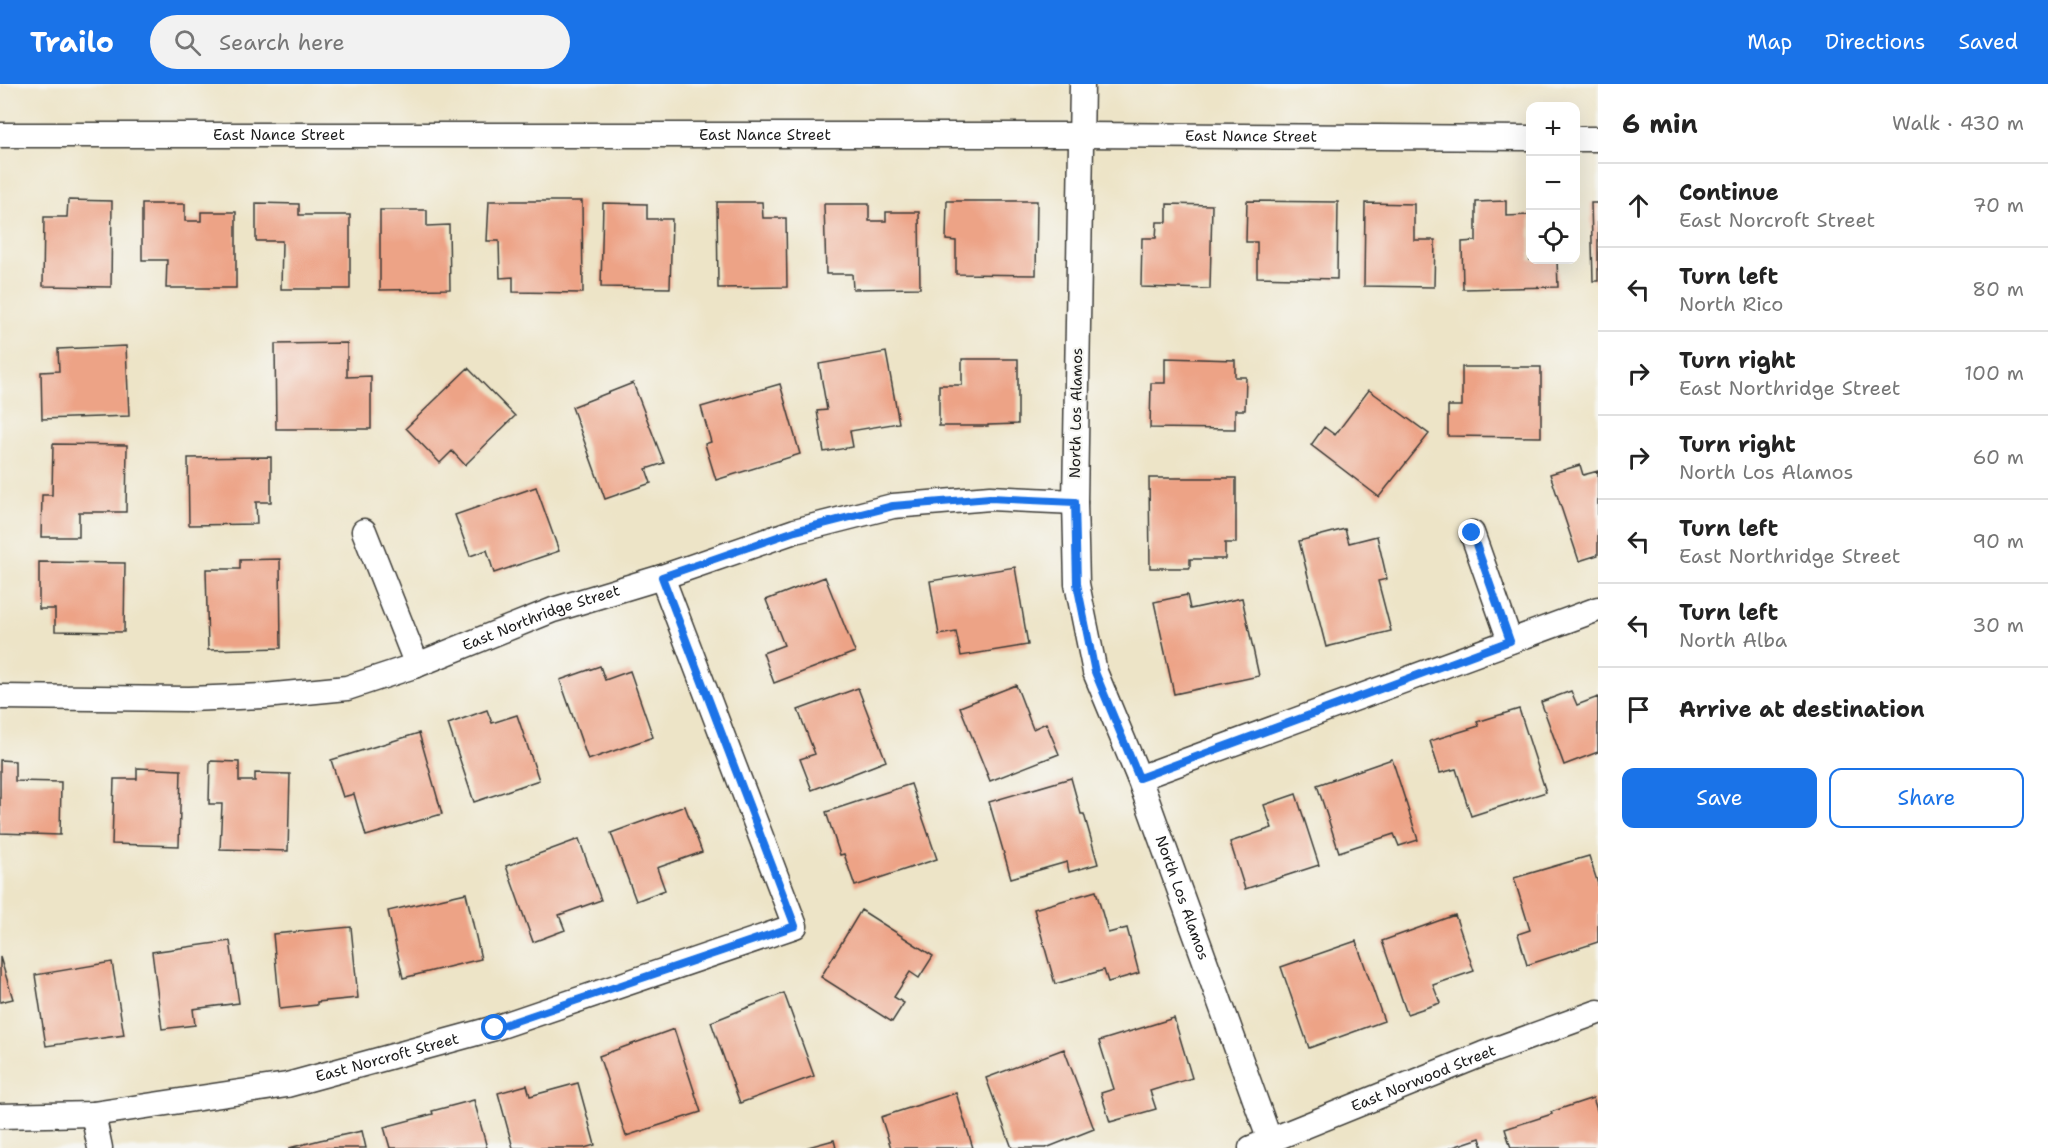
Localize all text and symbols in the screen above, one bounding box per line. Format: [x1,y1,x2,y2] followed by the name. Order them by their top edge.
[150,15,570,69] search box
[30,23,114,61] text: Trailo
[171,26,204,59] icon: search
[219,28,345,57] text: Search here
[1747,28,1792,56] text: Map
[1825,28,1925,56] text: Directions
[1958,28,2018,56] text: Saved
[1526,102,1580,264] map controls
[1526,102,1580,156] button: +
[1622,106,1698,141] text: 6 min
[1892,110,2024,136] text: Walk · 430 m
[213,125,345,145] street label: East Nance Street
[699,125,831,145] street label: East Nance Street
[1185,126,1317,147] street label: East Nance Street
[1526,156,1580,210] button: −
[1679,178,1779,207] text: Continue
[1622,189,1655,222] icon: ahead
[1972,192,2024,218] text: 70 m
[1679,207,1875,233] text: East Norcroft Street
[1526,210,1580,264] button: locate
[1679,262,1778,291] text: Turn left
[1622,273,1655,306] icon: left
[1972,276,2024,302] text: 80 m
[1679,291,1783,317] text: North Rico
[1679,346,1796,375] text: Turn right
[1065,347,1087,479] street label: North Los Alamos
[1622,357,1655,390] icon: right
[1964,360,2024,386] text: 100 m
[1679,375,1901,401] text: East Northridge Street
[1679,430,1796,459] text: Turn right
[1622,441,1655,474] icon: right
[1972,444,2024,470] text: 60 m
[1679,459,1853,485] text: North Los Alamos
[1679,514,1778,543] text: Turn left
[1458,519,1484,545] route end
[1622,525,1655,558] icon: left
[1972,528,2024,554] text: 90 m
[1679,543,1901,569] text: East Northridge Street
[459,580,622,656] street label: East Northridge Street
[1679,598,1778,627] text: Turn left
[1622,609,1655,642] icon: left
[1972,612,2024,638] text: 30 m
[1679,627,1787,653] text: North Alba
[1622,693,1655,726] icon: arrive
[1679,695,1925,724] text: Arrive at destination
[1622,768,1817,828] button: Save
[1829,768,2024,828] button: Share
[1151,833,1214,963] street label: North Los Alamos
[481,1014,507,1040] route start
[313,1028,461,1087] street label: East Norcroft Street
[1348,1040,1498,1116] street label: East Norwood Street

